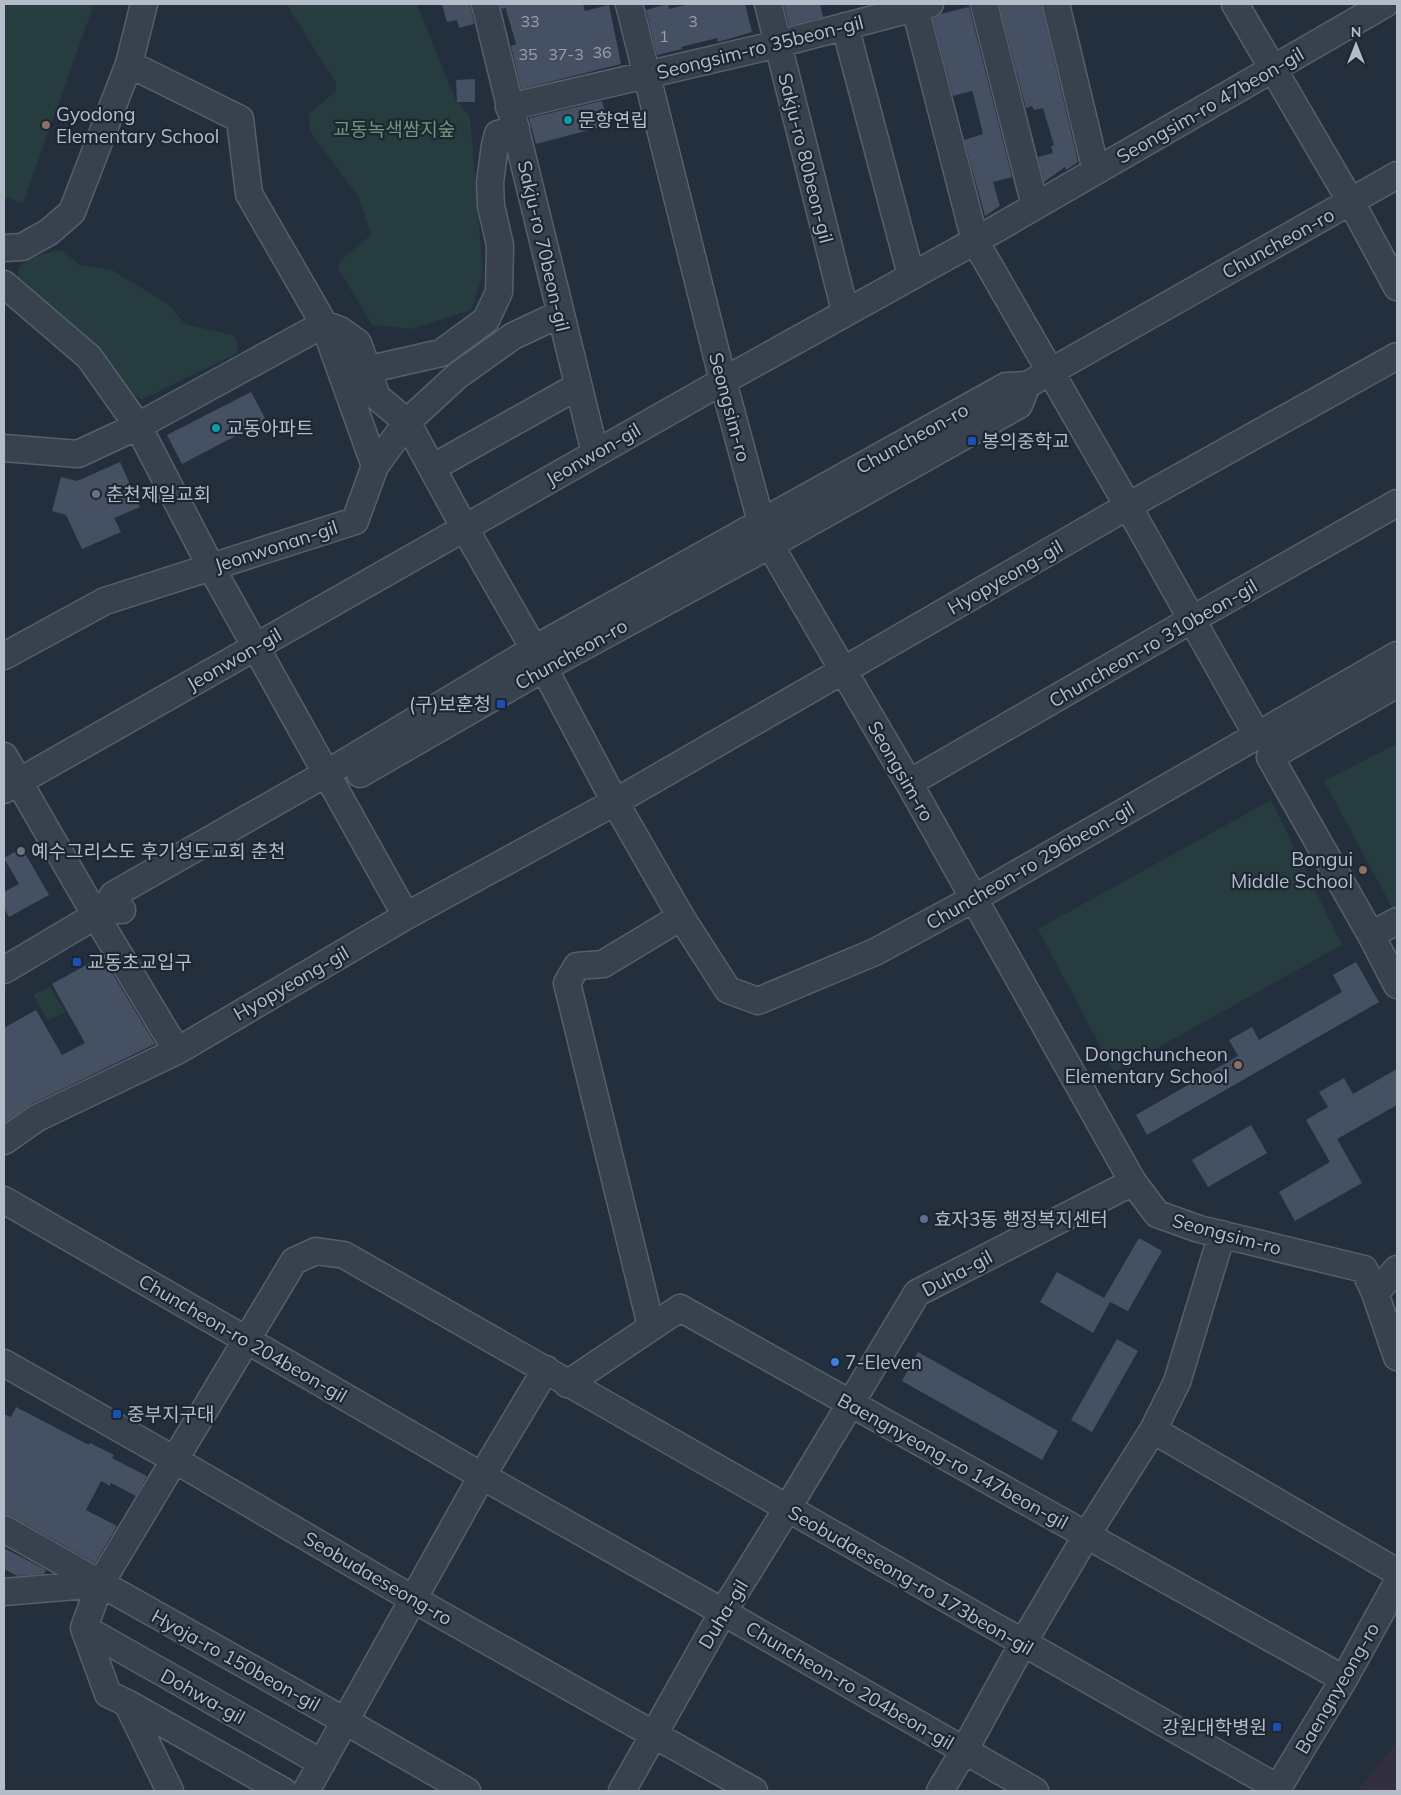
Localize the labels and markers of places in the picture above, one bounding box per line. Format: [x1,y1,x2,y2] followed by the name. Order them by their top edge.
[56,102,219,148] place label: Gyodong Elementary School
[578,108,648,132] place label: 문향연립
[562,114,574,126] marker: 문향연립
[40,119,52,131] marker: Gyodong Elementary School
[226,416,313,440] place label: 교동아파트
[210,422,222,434] marker: 교동아파트
[982,429,1069,453] place label: 봉의중학교
[966,435,978,447] marker: 봉의중학교
[106,482,211,506] place label: 춘천제일교회
[90,488,102,500] marker: 춘천제일교회
[409,692,491,716] place label: (구)보훈청
[495,698,507,710] marker: (구)보훈청
[31,839,286,863] place label: 예수그리스도 후기성도교회 춘천
[15,845,27,857] marker: 예수그리스도 후기성도교회 춘천
[1231,847,1353,893] place label: Bongui Middle School
[1357,864,1369,876] marker: Bongui Middle School
[87,950,192,974] place label: 교동초교입구
[71,956,83,968] marker: 교동초교입구
[1065,1042,1228,1088] place label: Dongchuncheon Elementary School
[1232,1059,1244,1071] marker: Dongchuncheon Elementary School
[934,1207,1108,1231] place label: 효자3동 행정복지센터
[918,1213,930,1225] marker: 효자3동 행정복지센터
[845,1350,922,1374] place label: 7-Eleven
[829,1356,841,1368] marker: 7-Eleven
[127,1402,214,1426] place label: 중부지구대
[111,1408,123,1420] marker: 중부지구대
[1162,1715,1267,1739] place label: 강원대학병원
[1271,1721,1283,1733] marker: 강원대학병원

